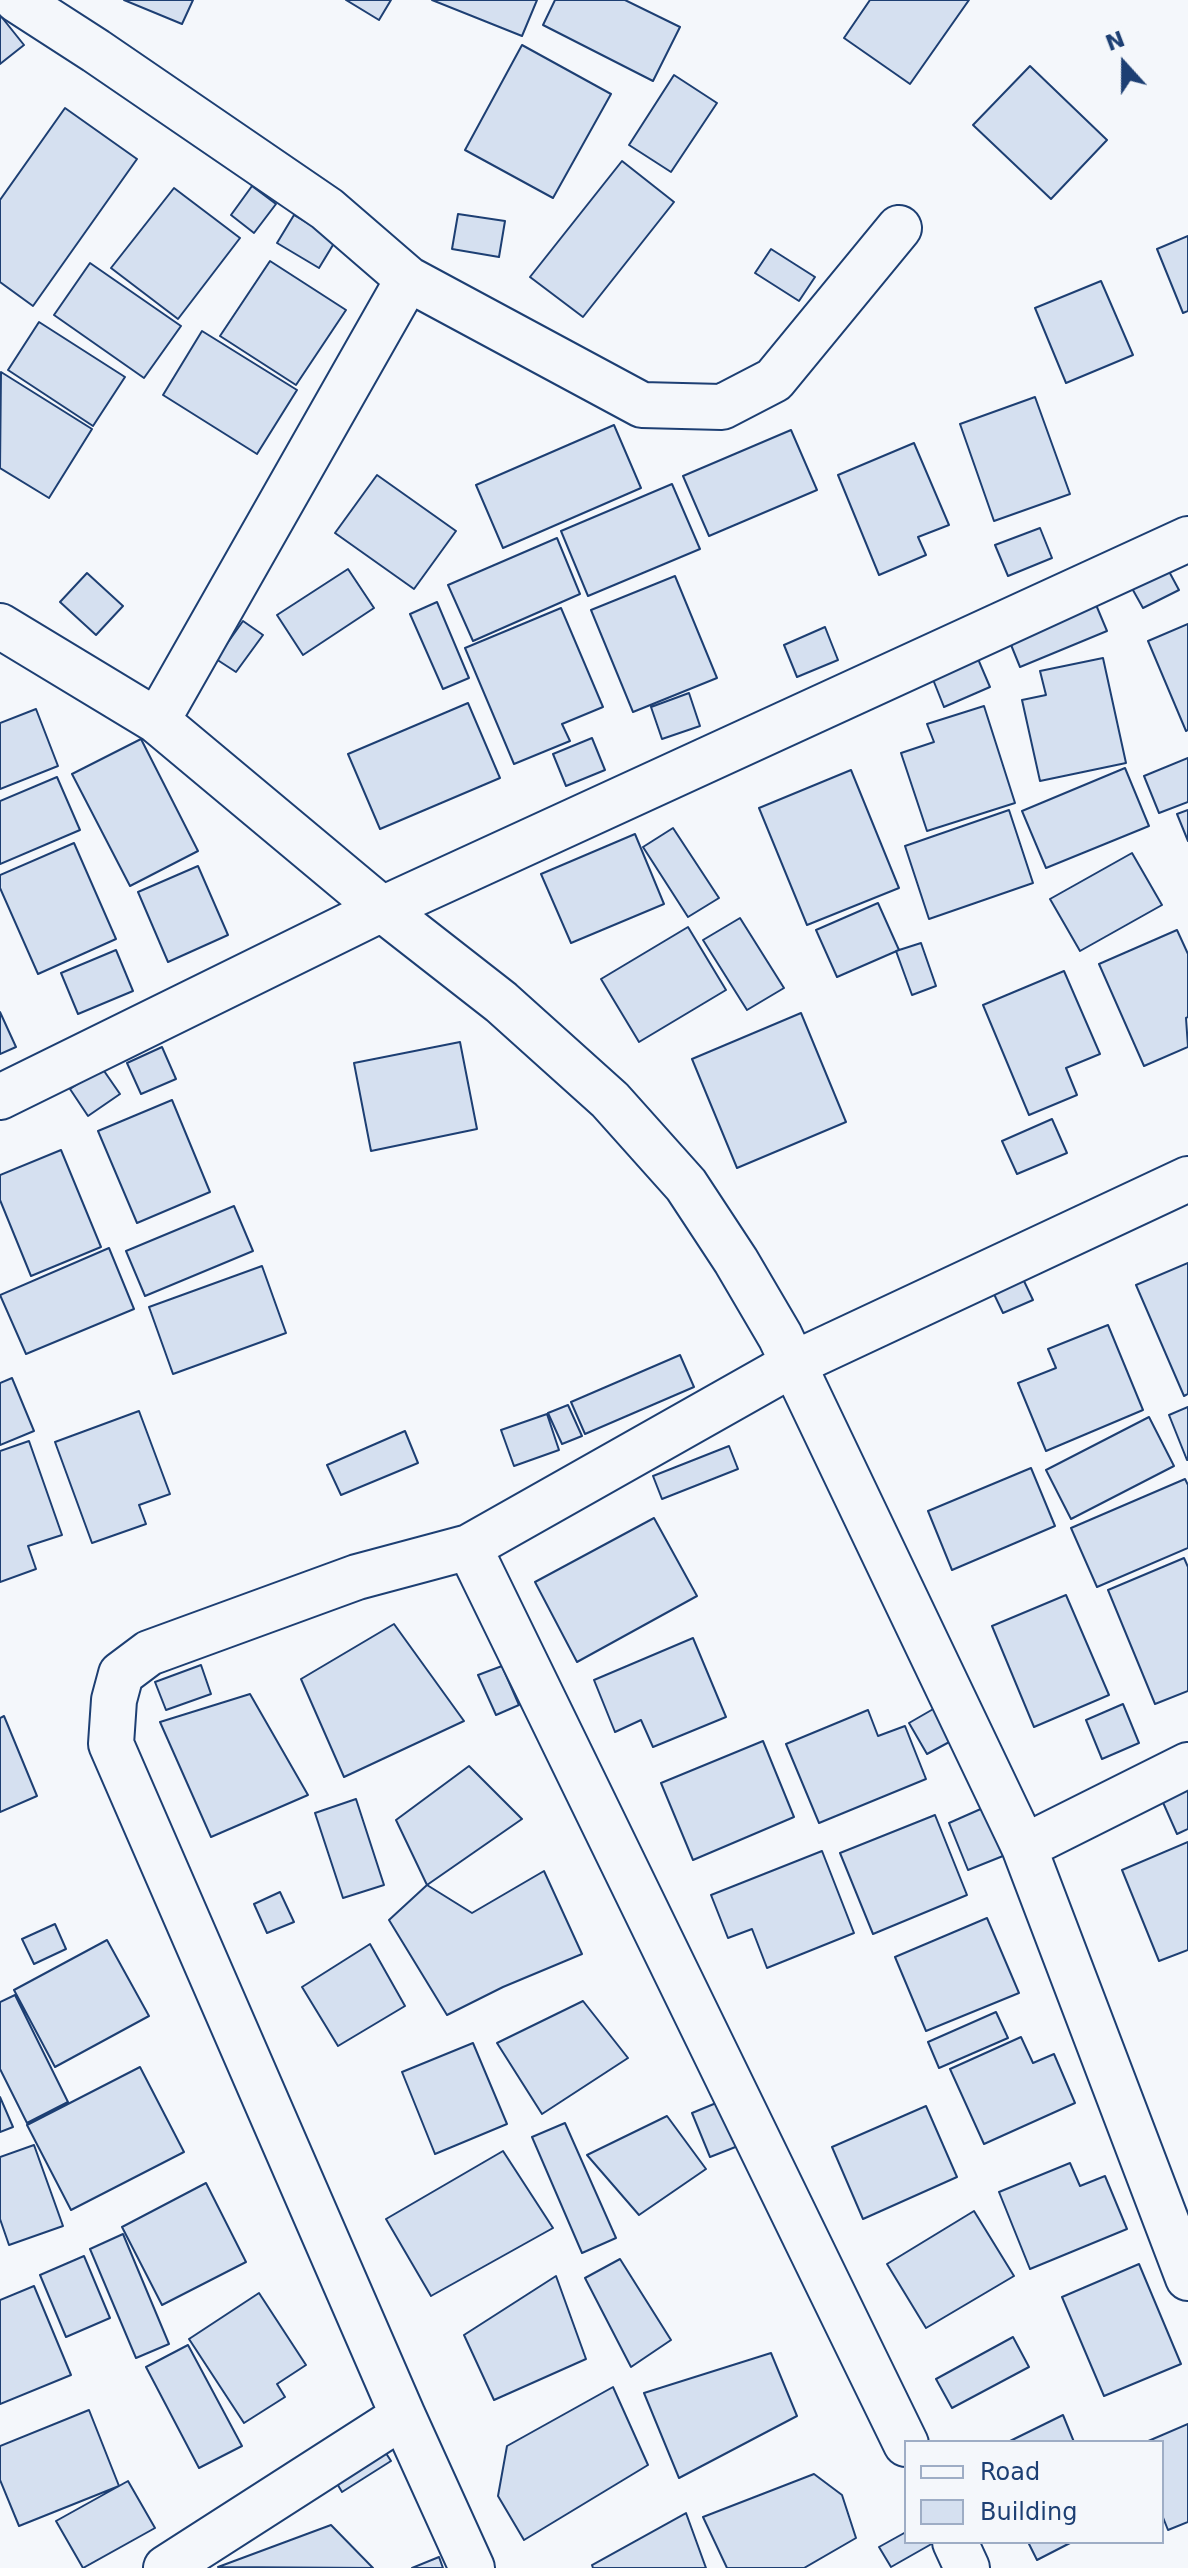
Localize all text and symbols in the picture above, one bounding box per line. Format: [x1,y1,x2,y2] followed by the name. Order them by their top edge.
[1084,24,1164,104] north arrow
[1102,26,1128,56] text: N
[904,2440,1164,2544] legend
[980,2458,1040,2486] text: Road
[980,2498,1077,2526] text: Building

